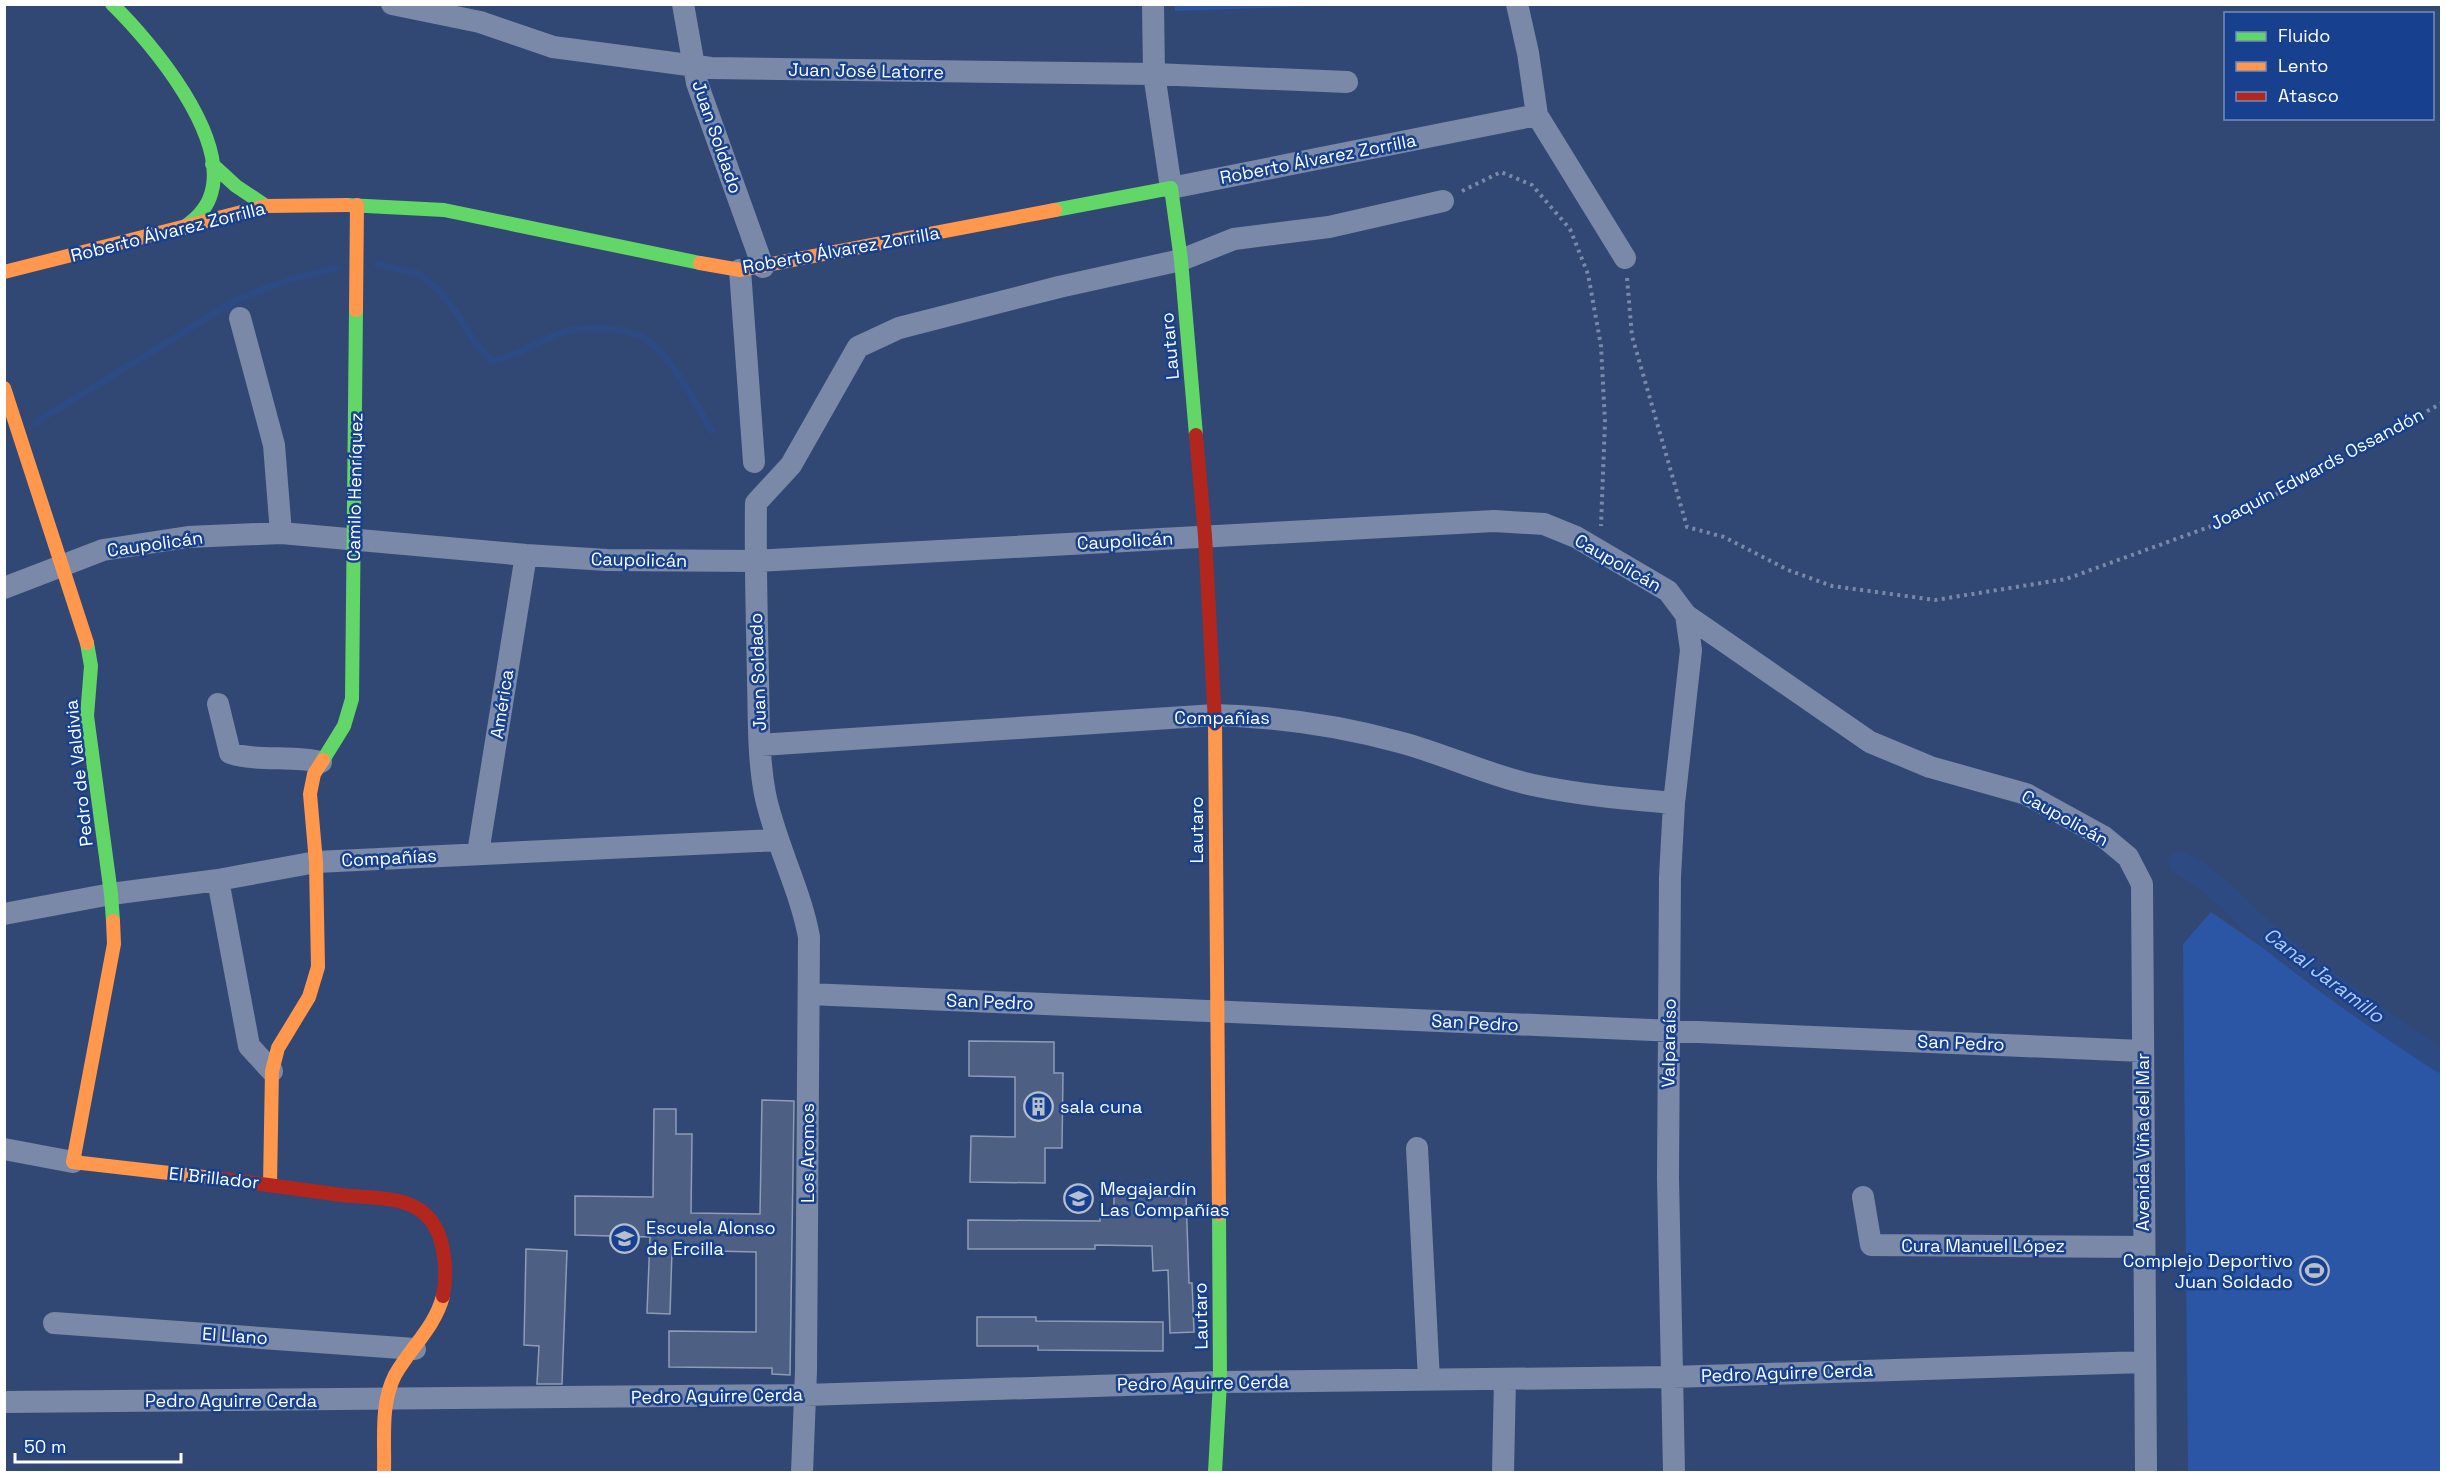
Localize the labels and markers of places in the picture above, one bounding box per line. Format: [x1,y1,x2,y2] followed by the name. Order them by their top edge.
[1023,1091,1055,1123] building icon: sala cuna
[1060,1095,1142,1118] place label: sala cuna
[1100,1177,1230,1221] place label: Megajardín Las Compañías
[1063,1183,1095,1215] school or university icon: Megajardín Las Compañías
[646,1216,776,1260] place label: Escuela Alonso de Ercilla
[609,1222,641,1254] school or university icon: Escuela Alonso de Ercilla
[2123,1249,2293,1293] place label: Complejo Deportivo Juan Soldado
[2298,1255,2330,1287] sports icon: Complejo Deportivo Juan Soldado

